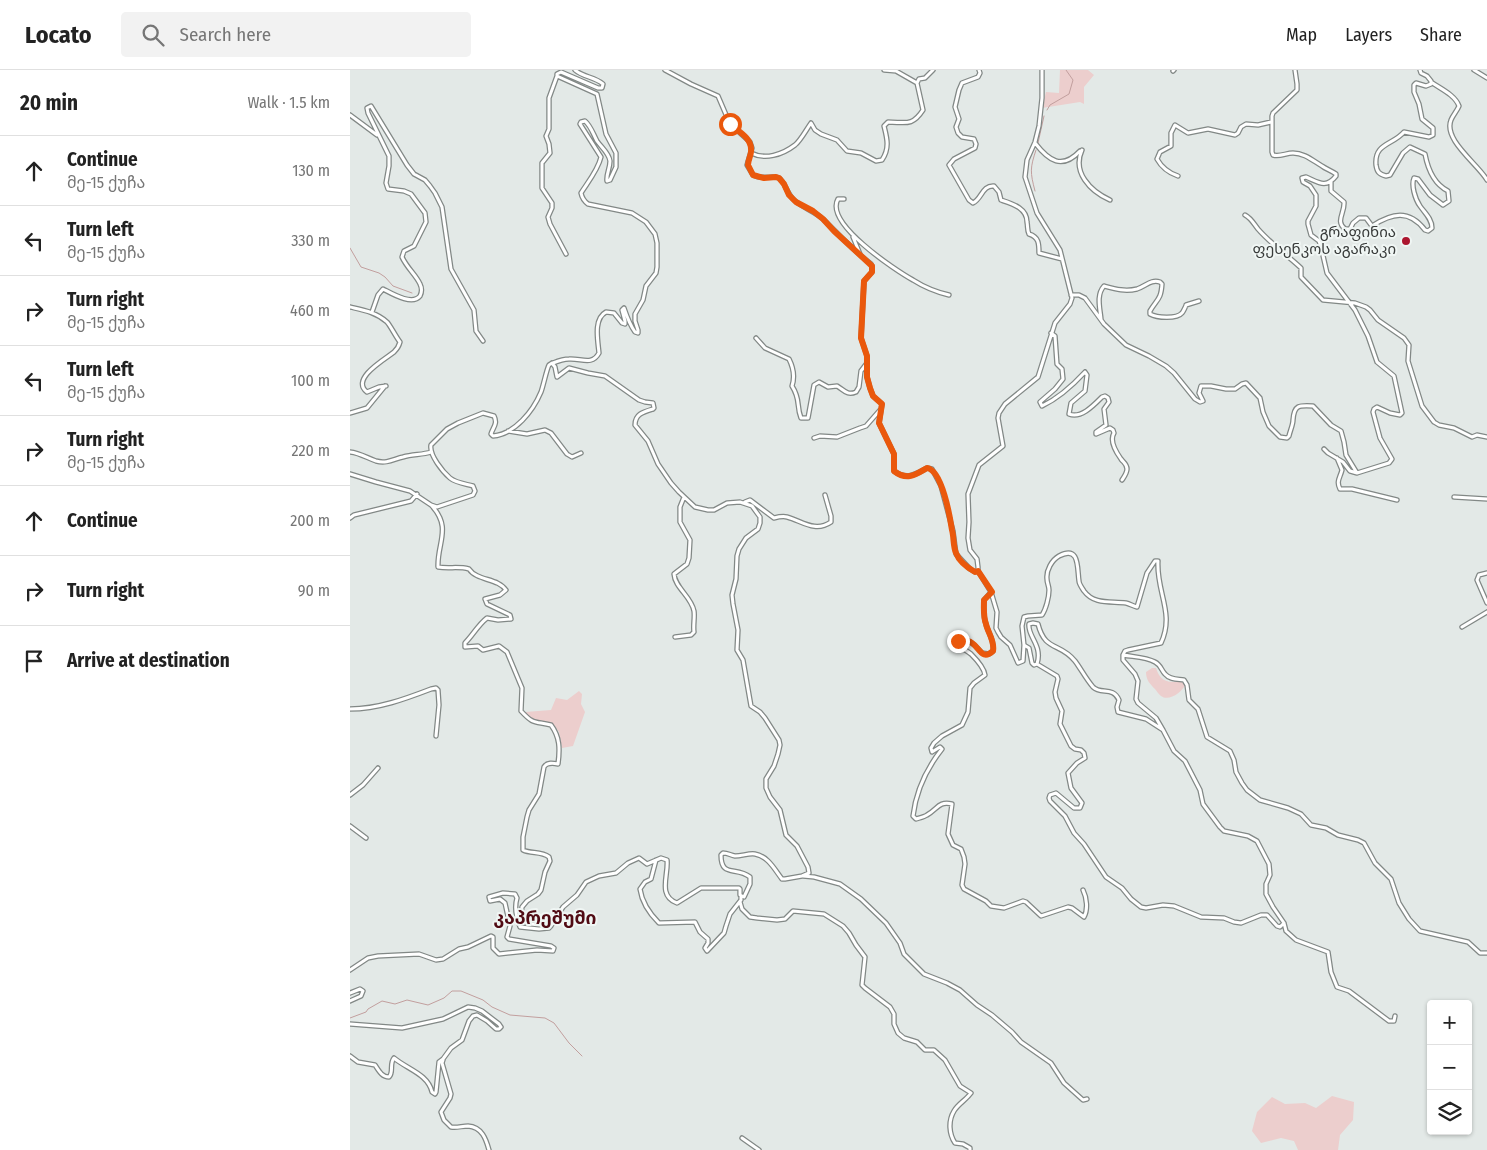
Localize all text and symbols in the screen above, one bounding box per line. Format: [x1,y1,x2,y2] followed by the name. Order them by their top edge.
[121,12,471,57] search box
[25,21,91,49] text: Locato
[139,21,167,49] icon: search
[179,23,271,46] text: Search here
[1286,24,1317,46] text: Map
[1345,24,1392,46] text: Layers
[1420,24,1462,46] text: Share
[20,90,78,116] text: 20 min
[248,93,330,112] text: Walk · 1.5 km
[719,113,742,136] route start
[67,148,138,171] text: Continue
[20,157,48,185] icon: ahead
[292,161,330,180] text: 130 m
[67,173,145,192] text: მე-15 ქუჩა
[67,218,134,241] text: Turn left
[1253,223,1396,258] place label: გრაფინია ფესენკოს აგარაკი
[20,227,48,255] icon: left
[291,231,330,250] text: 330 m
[1400,235,1412,247] marker: გრაფინია ფესენკოს აგარაკი
[67,243,145,262] text: მე-15 ქუჩა
[67,288,144,311] text: Turn right
[20,297,48,325] icon: right
[290,301,330,320] text: 460 m
[67,313,145,332] text: მე-15 ქუჩა
[67,358,134,381] text: Turn left
[20,367,48,395] icon: left
[291,371,330,390] text: 100 m
[67,383,145,402] text: მე-15 ქუჩა
[67,428,144,451] text: Turn right
[20,437,48,465] icon: right
[291,441,330,460] text: 220 m
[67,453,145,472] text: მე-15 ქუჩა
[20,507,48,535] icon: ahead
[67,509,138,532] text: Continue
[290,511,330,530] text: 200 m
[20,577,48,605] icon: right
[67,579,144,602] text: Turn right
[298,581,330,600] text: 90 m
[947,630,970,653] route end
[20,647,48,675] icon: arrive
[67,649,230,672] text: Arrive at destination
[494,907,597,929] district label: კაპრეშუმი
[1427,1000,1472,1135] map controls
[1427,1000,1472,1045] button: +
[1427,1045,1472,1090] button: −
[1427,1090,1472,1135] button: layers

